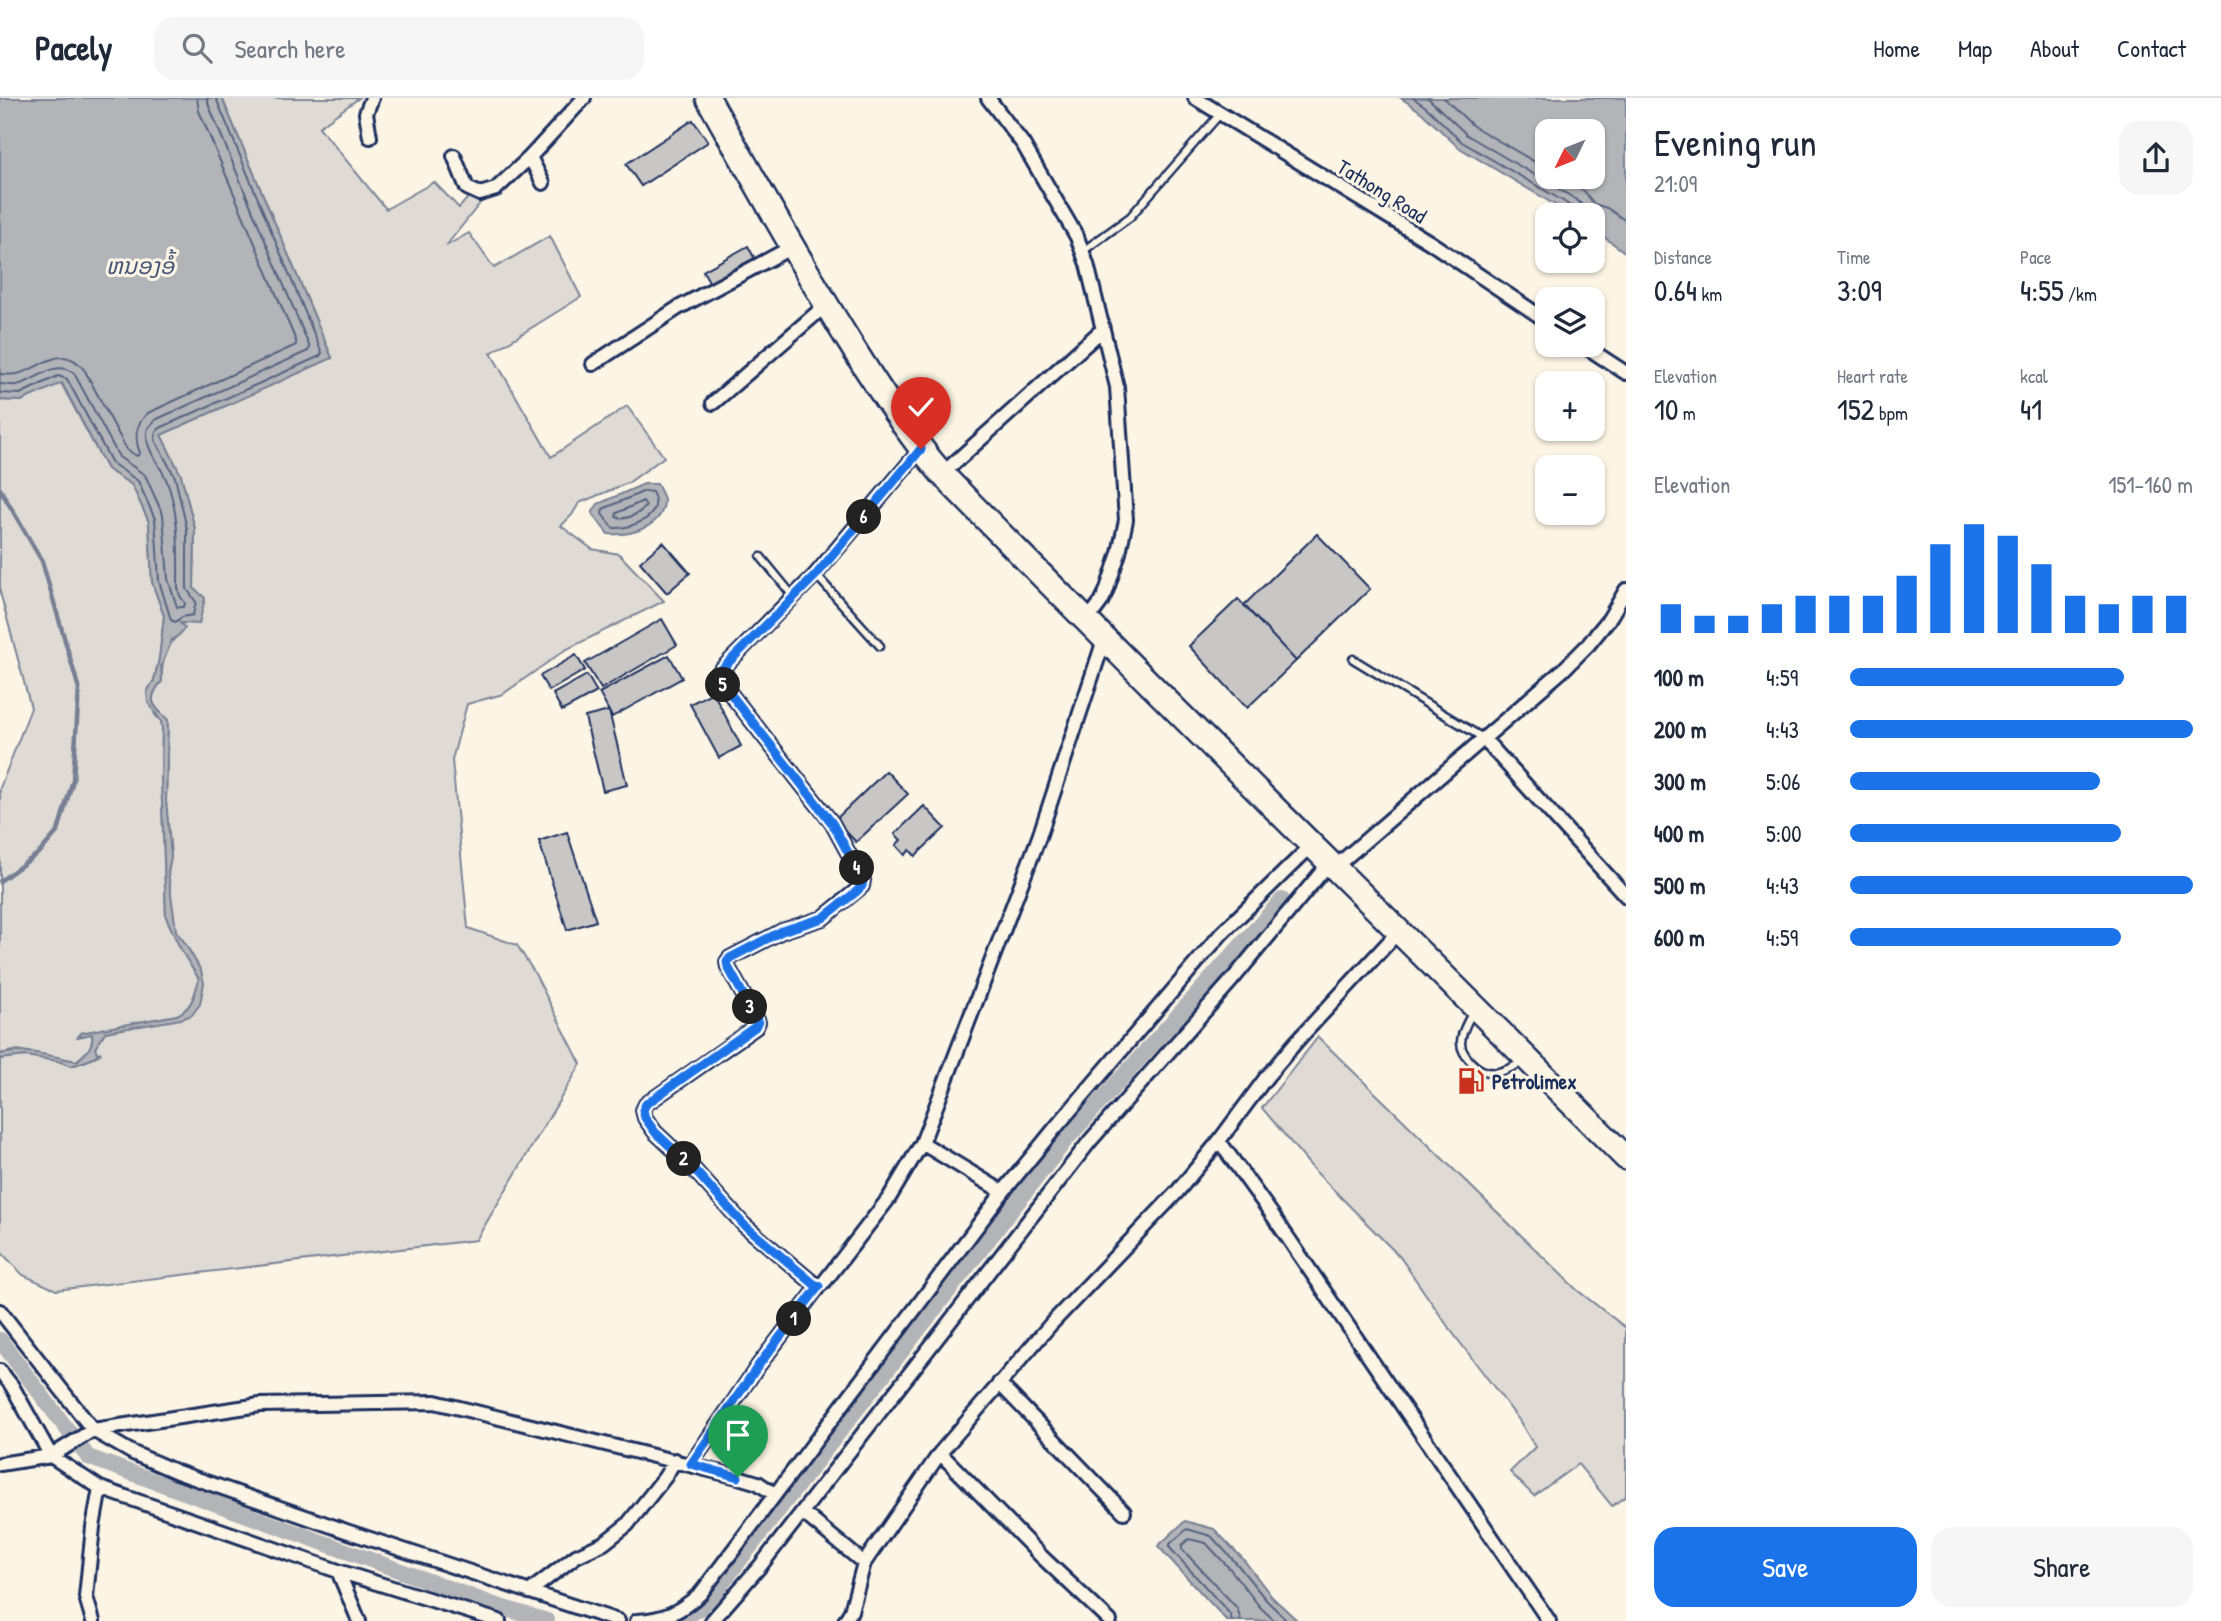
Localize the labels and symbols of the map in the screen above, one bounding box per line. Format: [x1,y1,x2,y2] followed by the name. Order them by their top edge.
[1535,119,1605,189] north arrow
[1332,152,1432,230] street label: Tathong Road
[106,249,176,281] water label: ຫນອງອໍ້
[891,377,951,449] pin
[846,500,882,534] pin: 6
[706,668,740,702] pin: 5
[840,850,874,886] pin: 4
[732,990,768,1024] pin: 3
[1456,1066,1486,1096] fuel station icon: Petrolimex
[1492,1067,1577,1096] place label: Petrolimex
[666,1142,702,1176] pin: 2
[776,1302,812,1336] pin: 1
[708,1405,768,1477] pin

